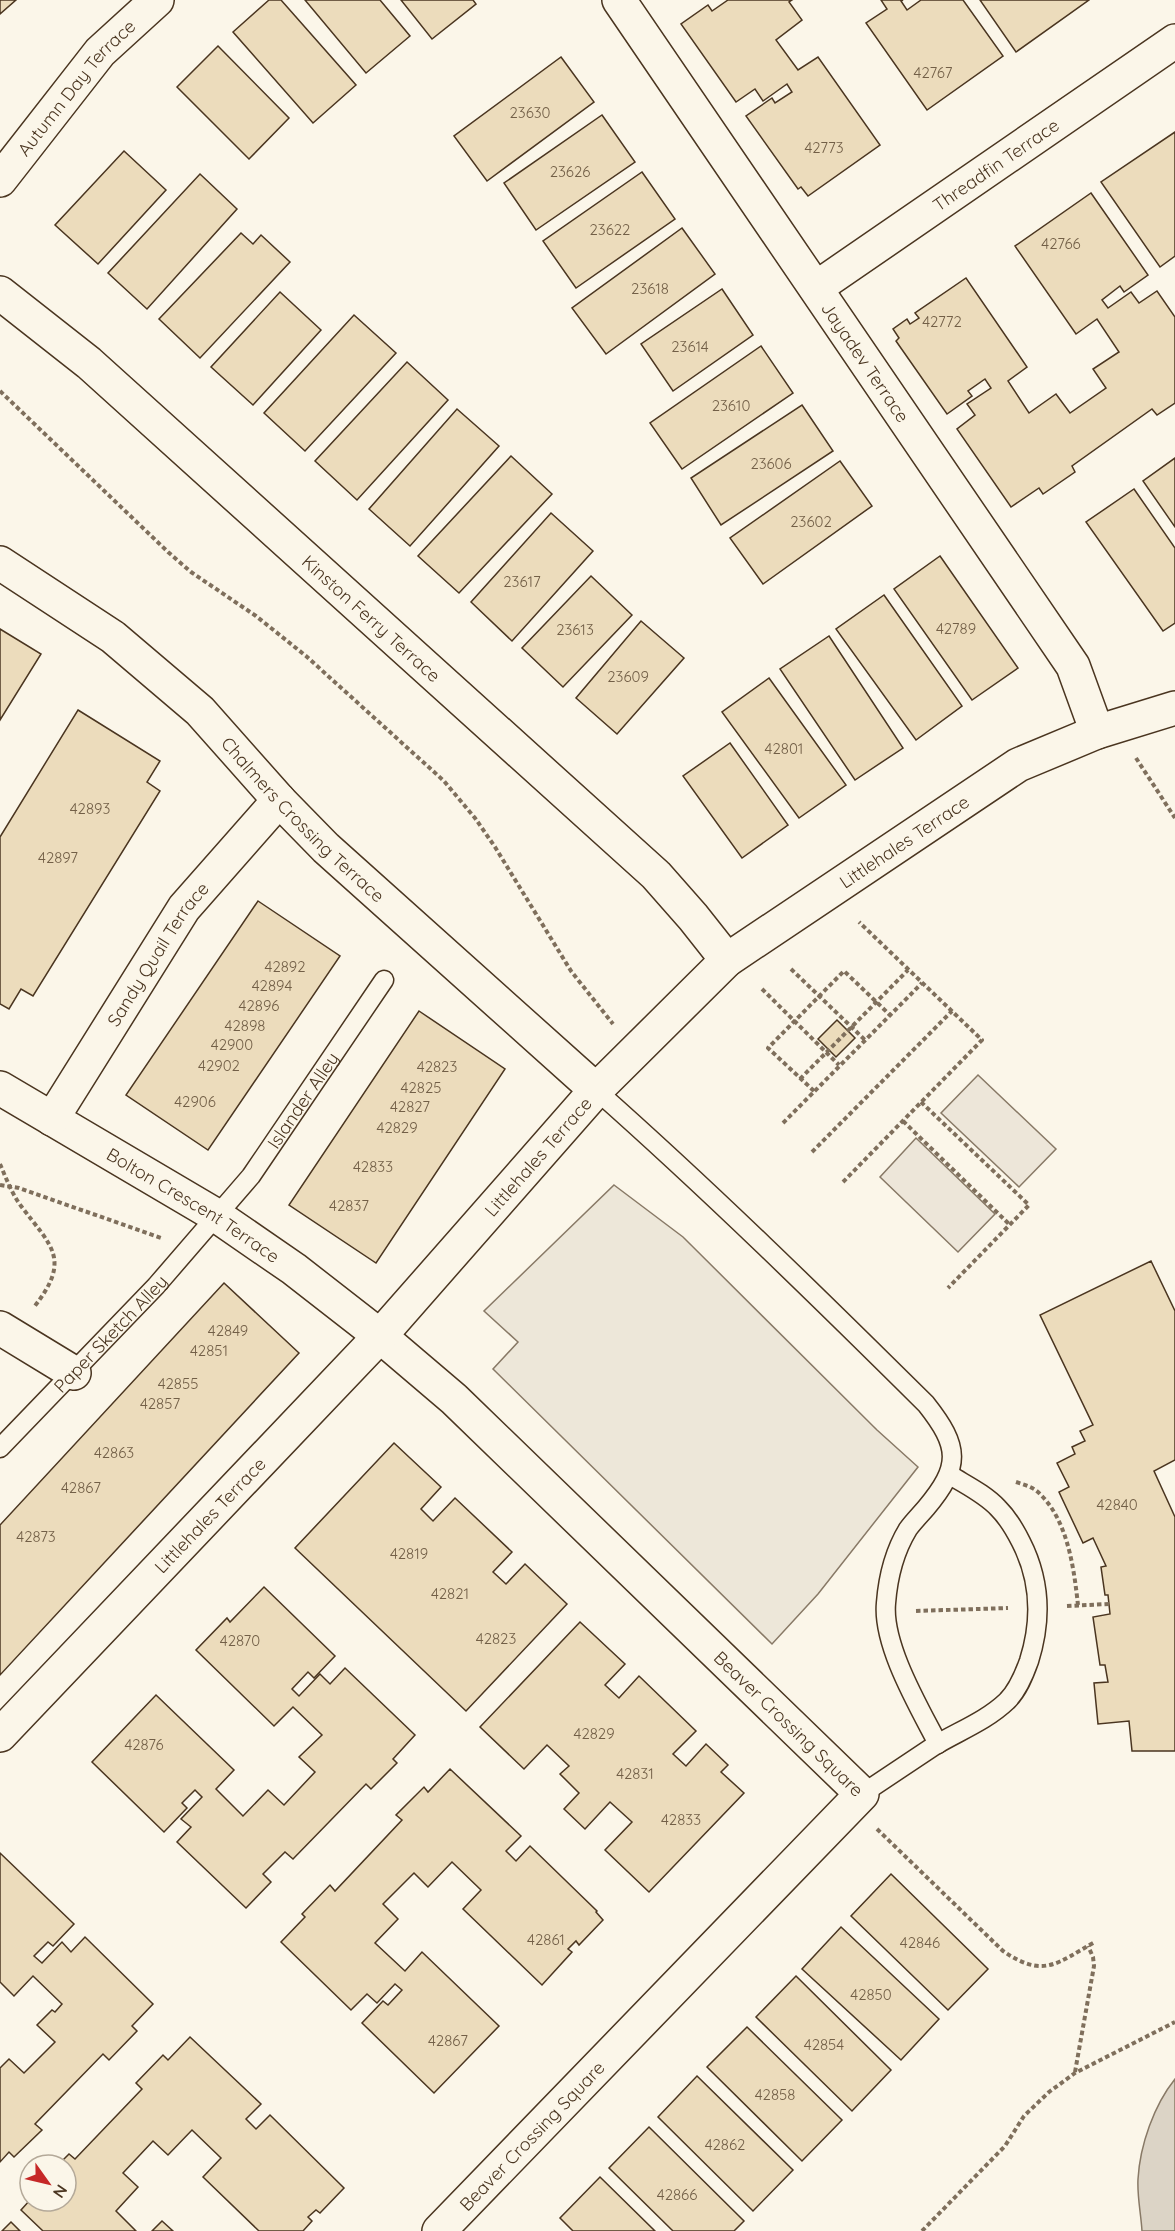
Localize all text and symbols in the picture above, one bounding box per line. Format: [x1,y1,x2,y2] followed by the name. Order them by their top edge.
[12,14,140,160] street label: Autumn Day Terrace
[914,63,953,82] house number: 42767
[509,103,551,122] house number: 23630
[928,113,1063,216] street label: Threadfin Terrace
[804,138,844,157] house number: 42773
[550,162,590,181] house number: 23626
[590,220,630,239] house number: 23622
[1041,234,1081,253] house number: 42766
[631,279,669,298] house number: 23618
[817,297,915,427] street label: Jayadev Terrace
[922,312,962,331] house number: 42772
[671,337,709,356] house number: 23614
[712,396,750,415] house number: 23610
[750,454,792,473] house number: 23606
[790,512,832,531] house number: 23602
[297,550,446,687] street label: Kinston Ferry Terrace
[503,572,541,591] house number: 23617
[936,619,976,638] house number: 42789
[556,620,594,639] house number: 23613
[607,667,649,686] house number: 23609
[217,732,390,907] street label: Chalmers Crossing Terrace
[765,739,803,758] house number: 42801
[835,790,973,893] street label: Littlehales Terrace
[70,799,110,818] house number: 42893
[38,848,78,867] house number: 42897
[102,877,213,1030] street label: Sandy Quail Terrace
[265,957,306,976] house number: 42892
[252,976,292,995] house number: 42894
[239,996,279,1015] house number: 42896
[225,1016,265,1035] house number: 42898
[211,1035,253,1054] house number: 42900
[262,1047,343,1153] street label: Islander Alley
[198,1056,240,1075] house number: 42902
[417,1057,457,1076] house number: 42823
[401,1078,441,1097] house number: 42825
[174,1092,216,1111] house number: 42906
[479,1092,596,1221] street label: Littlehales Terrace
[390,1097,430,1116] house number: 42827
[377,1118,418,1137] house number: 42829
[103,1142,284,1267] street label: Bolton Crescent Terrace
[353,1157,393,1176] house number: 42833
[329,1196,369,1215] house number: 42837
[48,1270,172,1397] street label: Paper Sketch Alley
[208,1321,248,1340] house number: 42849
[190,1341,228,1360] house number: 42851
[158,1374,198,1393] house number: 42855
[140,1394,180,1413] house number: 42857
[94,1443,134,1462] house number: 42863
[149,1452,270,1578] street label: Littlehales Terrace
[61,1478,101,1497] house number: 42867
[1096,1495,1138,1514] house number: 42840
[16,1527,56,1546] house number: 42873
[390,1544,428,1563] house number: 42819
[431,1584,469,1603] house number: 42821
[476,1629,516,1648] house number: 42823
[220,1631,260,1650] house number: 42870
[709,1646,869,1801] street label: Beaver Crossing Square
[574,1724,615,1743] house number: 42829
[124,1735,164,1754] house number: 42876
[616,1764,654,1783] house number: 42831
[661,1810,701,1829] house number: 42833
[527,1930,565,1949] house number: 42861
[900,1933,940,1952] house number: 42846
[850,1985,892,2004] house number: 42850
[428,2031,468,2050] house number: 42867
[804,2035,844,2054] house number: 42854
[454,2056,610,2216] street label: Beaver Crossing Square
[755,2085,795,2104] house number: 42858
[705,2135,745,2154] house number: 42862
[18,2153,78,2213] north arrow
[49,2181,72,2202] text: N
[657,2185,697,2204] house number: 42866

